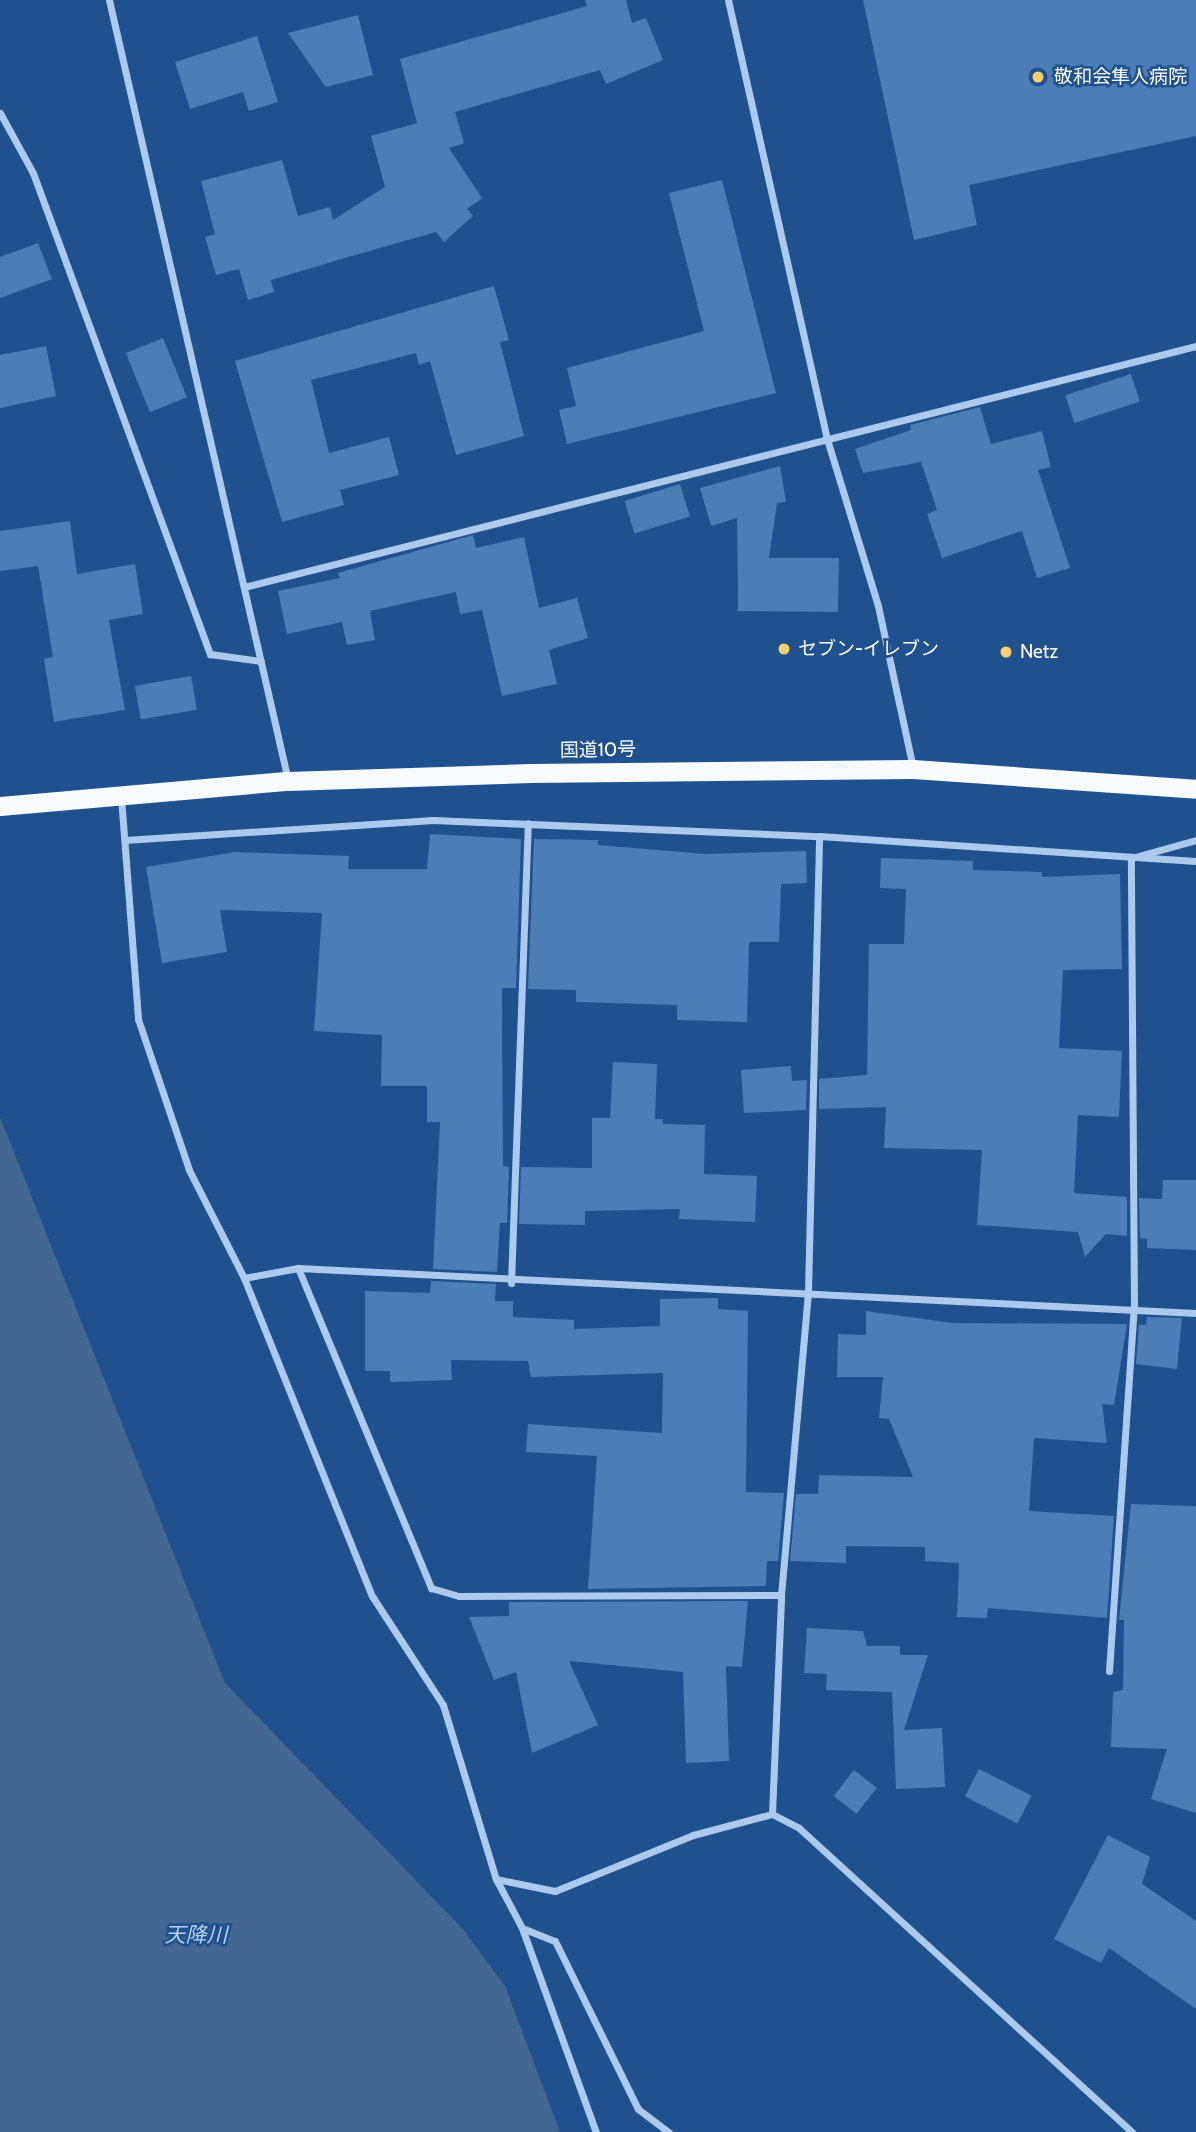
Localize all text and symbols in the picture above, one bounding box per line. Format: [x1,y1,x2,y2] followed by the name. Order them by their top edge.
[1054,66,1187,88] place label: 敬和会隼人病院
[1028,67,1048,87] marker: 敬和会隼人病院
[798,638,939,660] place label: セブン-イレブン
[776,641,792,657] marker: セブン-イレブン
[1020,641,1058,663] place label: Netz
[998,644,1014,660] marker: Netz
[560,738,636,762] street label: 国道10号
[165,1922,227,1948] water label: 天降川

